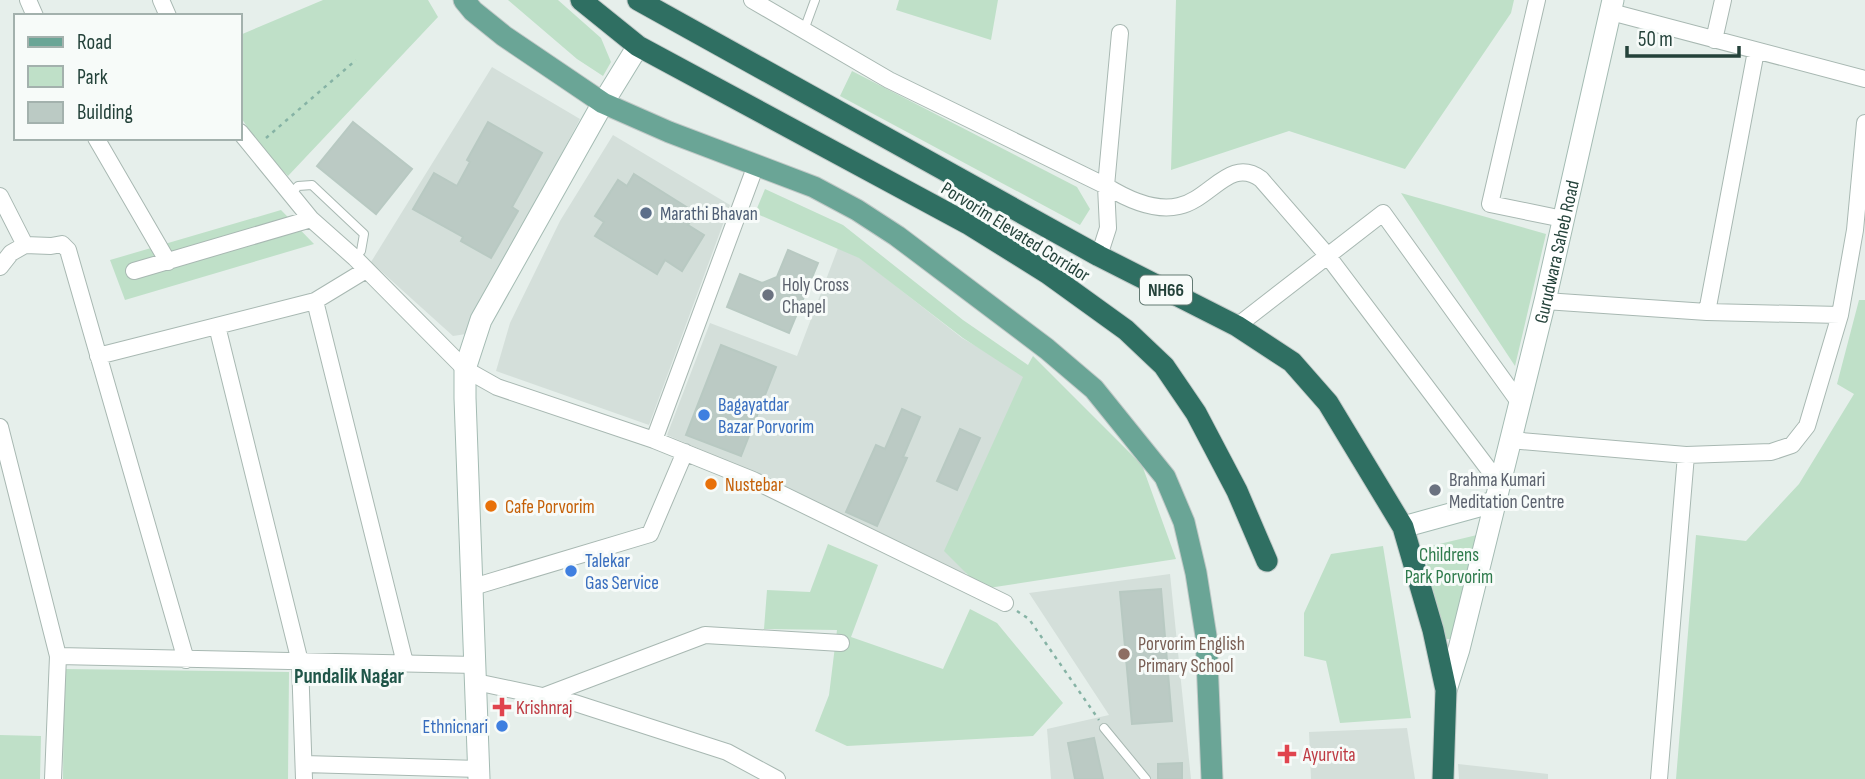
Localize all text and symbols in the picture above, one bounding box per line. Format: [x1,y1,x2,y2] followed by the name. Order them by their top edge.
[14,14,242,140] legend
[1627,14,1739,58] scale bar
[1638,27,1673,52] text: 50 m
[77,30,112,55] text: Road
[77,65,108,90] text: Park
[77,100,133,125] text: Building
[937,177,1094,288] street label: Porvorim Elevated Corridor
[1530,178,1585,326] street label: Gurudwara Saheb Road
[660,203,758,226] place label: Marathi Bhavan
[638,205,654,221] marker: Marathi Bhavan
[782,274,849,319] place label: Holy Cross Chapel
[1140,276,1192,304] road number: NH66
[760,287,776,303] marker: Holy Cross Chapel
[718,394,814,439] place label: Bagayatdar Bazar Porvorim
[696,407,712,423] marker: Bagayatdar Bazar Porvorim
[1449,469,1564,514] place label: Brahma Kumari Meditation Centre
[725,474,784,497] place label: Nustebar
[703,476,719,492] marker: Nustebar
[1427,482,1443,498] marker: Brahma Kumari Meditation Centre
[505,496,595,519] place label: Cafe Porvorim
[483,498,499,514] marker: Cafe Porvorim
[1405,544,1493,589] park label: Childrens Park Porvorim
[585,550,659,595] place label: Talekar Gas Service
[563,563,579,579] marker: Talekar Gas Service
[1138,633,1245,678] place label: Porvorim English Primary School
[1116,646,1132,662] marker: Porvorim English Primary School
[294,664,405,689] district label: Pundalik Nagar
[516,697,572,720] place label: Krishnraj
[494,699,510,715] marker: Krishnraj
[423,716,488,739] place label: Ethnicnari
[494,718,510,734] marker: Ethnicnari
[1277,744,1297,764] marker: Ayurvita
[1302,744,1356,767] place label: Ayurvita

